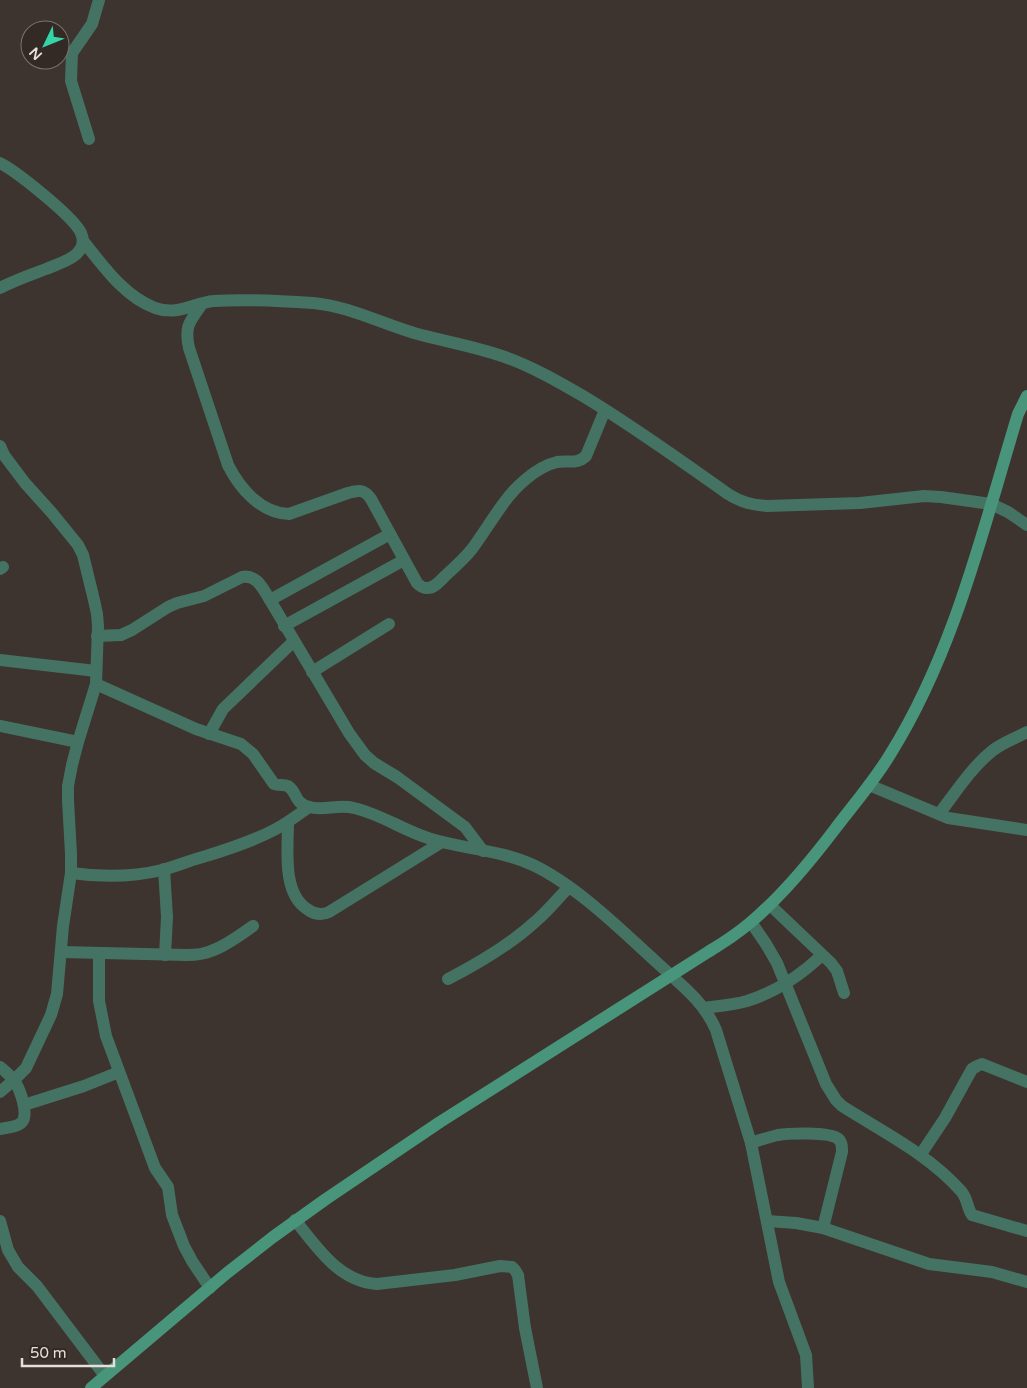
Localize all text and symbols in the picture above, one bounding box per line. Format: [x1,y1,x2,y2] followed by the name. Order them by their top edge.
[20,20,70,70] north arrow
[26,44,46,63] text: N
[22,1336,115,1368] scale bar
[30,1344,67,1362] text: 50 m

